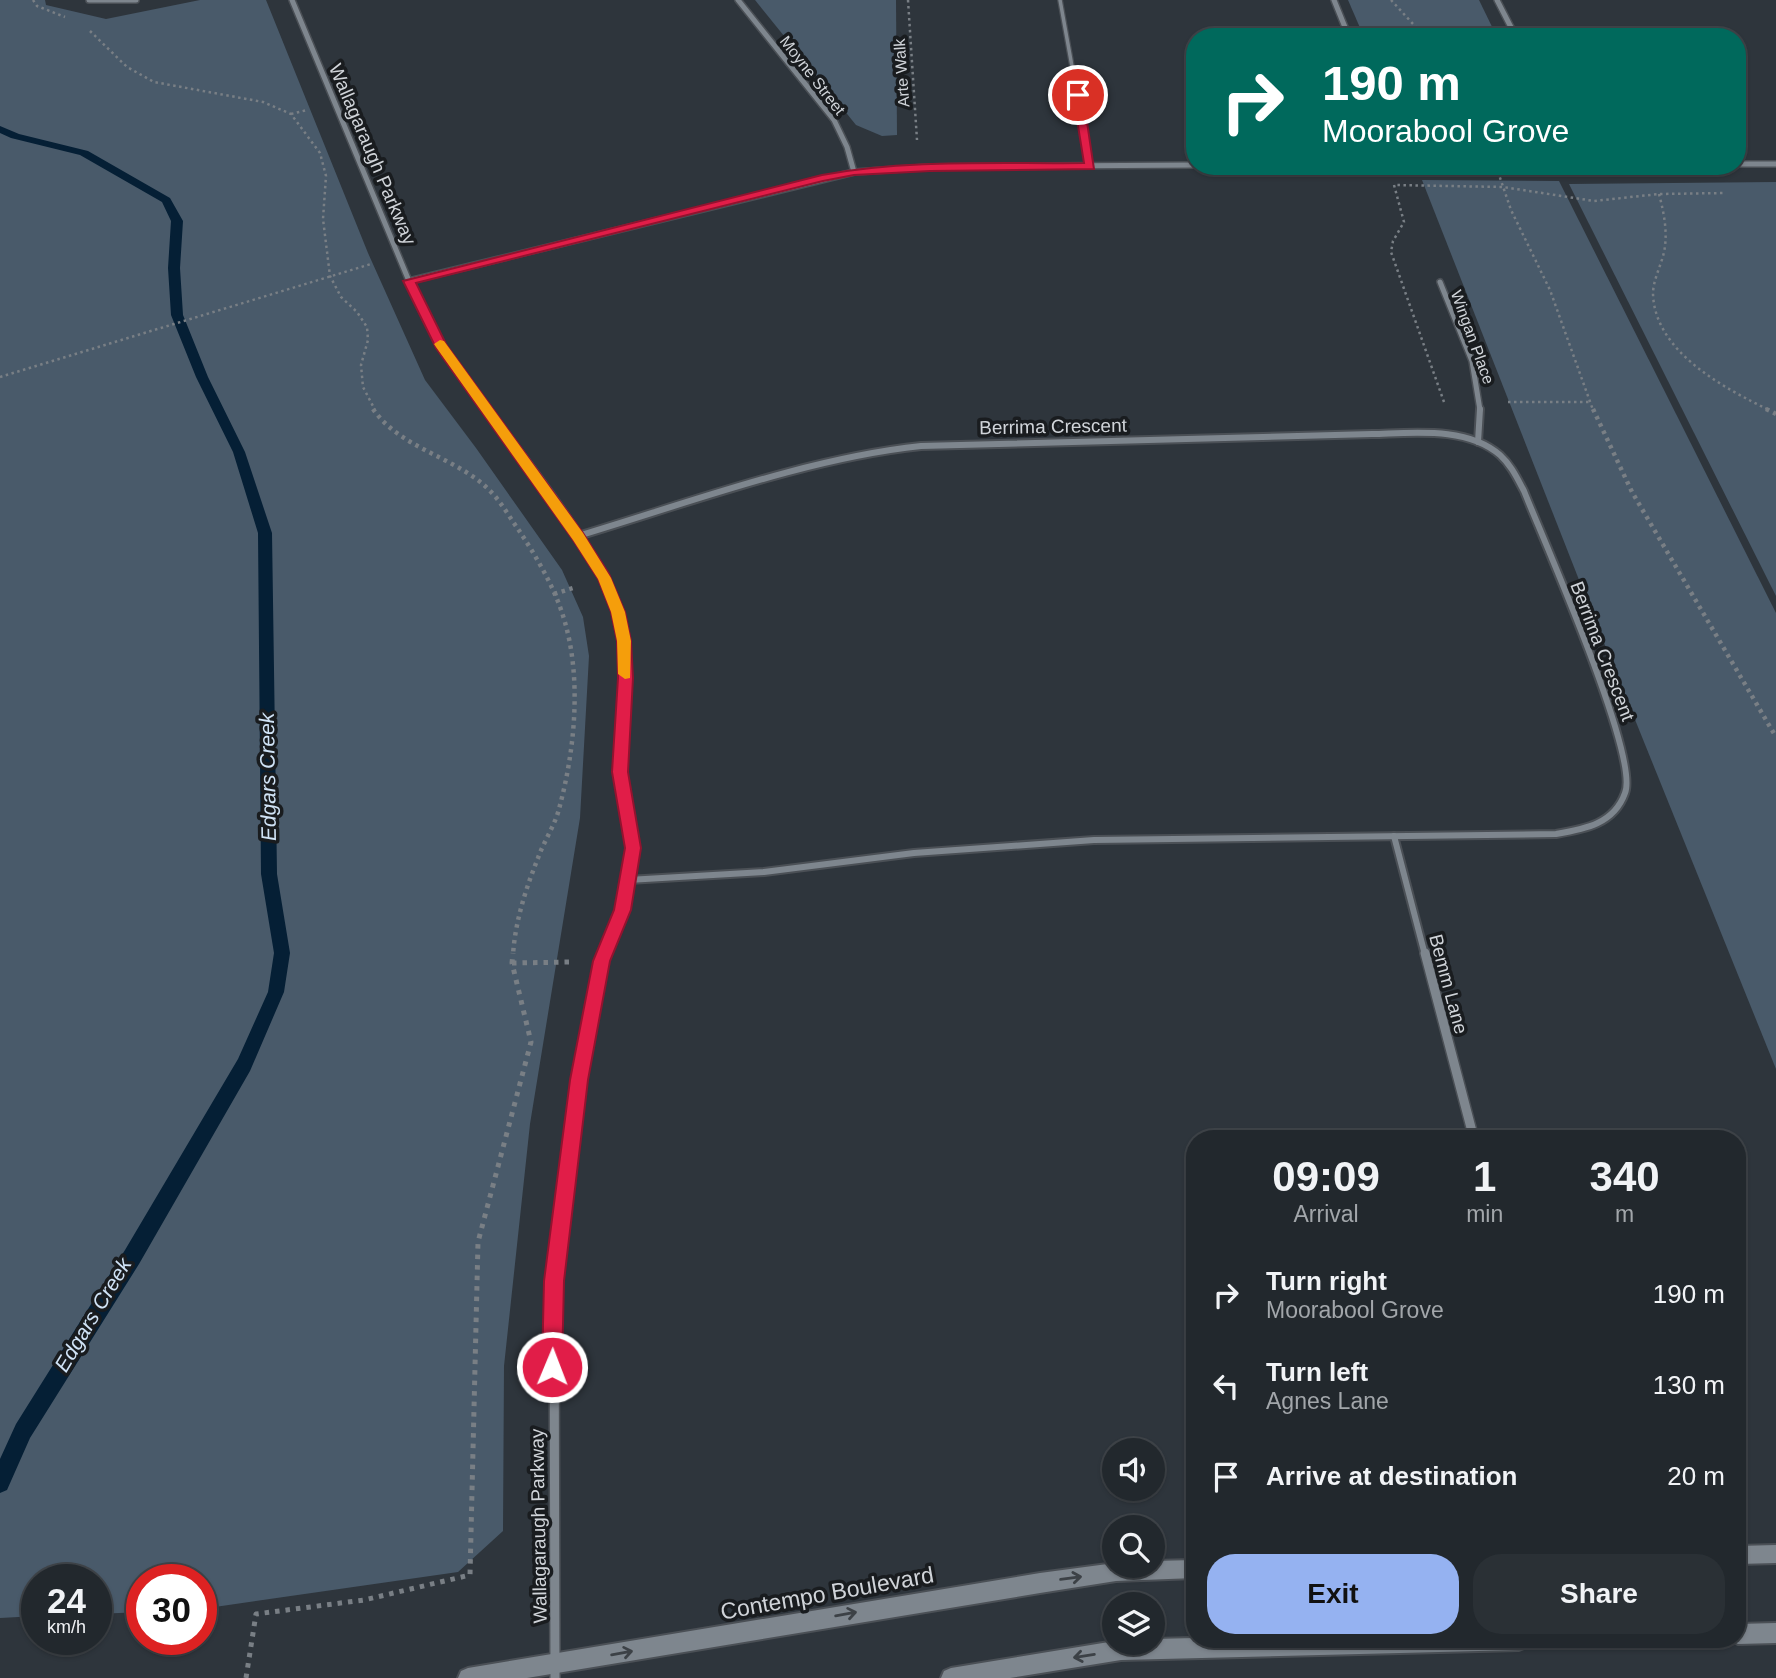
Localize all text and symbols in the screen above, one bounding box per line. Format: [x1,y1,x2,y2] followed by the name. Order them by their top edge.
[777,33,849,118] street label: Moyne Street
[891,37,912,108] street label: Arte Walk
[1207,56,1298,147] icon: right
[1322,56,1461,110] text: 190 m
[325,60,420,248] street label: Wallagaraugh Parkway
[1048,65,1108,125] pin
[1059,76,1097,114] icon: arrive
[1322,113,1569,149] text: Moorabool Grove
[1448,288,1497,387] street label: Wingan Place
[979,415,1128,438] street label: Berrima Crescent
[1566,578,1639,725] street label: Berrima Crescent
[255,711,280,841] water label: Edgars Creek
[1425,932,1472,1036] street label: Bemm Lane
[1272,1153,1380,1200] text: 09:09
[1473,1153,1496,1200] text: 1
[1590,1153,1660,1200] text: 340
[1293,1201,1359,1227] text: Arrival
[1466,1201,1503,1227] text: min
[1615,1201,1634,1227] text: m
[50,1253,136,1376] water label: Edgars Creek
[1266,1266,1387,1296] text: Turn right
[1207,1276,1245,1314] icon: right
[1653,1279,1725,1309] text: 190 m
[1266,1297,1444,1323] text: Moorabool Grove
[515,1330,589,1404] position arrow
[1266,1357,1368,1387] text: Turn left
[1207,1367,1245,1405] icon: left
[1653,1370,1725,1400] text: 130 m
[1266,1388,1389,1414] text: Agnes Lane
[526,1428,551,1623] street label: Wallagaraugh Parkway
[1102,1438,1165,1655] map controls
[1102,1438,1165,1501] button: sound
[1207,1458,1245,1496] icon: arrive
[1266,1461,1517,1491] text: Arrive at destination
[1667,1461,1725,1491] text: 20 m
[1102,1515,1165,1578] button: search
[1207,1554,1459,1634] button: Exit
[1473,1554,1725,1634] button: Share
[718,1561,936,1625] street label: Contempo Boulevard
[126,1564,217,1655] speed limit sign: 30
[1059,1571,1082,1584] one-way arrow
[47,1581,86,1620] text: 24
[1102,1592,1165,1655] button: layers
[834,1607,857,1620] one-way arrow
[47,1617,86,1637] text: km/h
[610,1646,633,1659] one-way arrow
[1073,1650,1095,1663] one-way arrow

